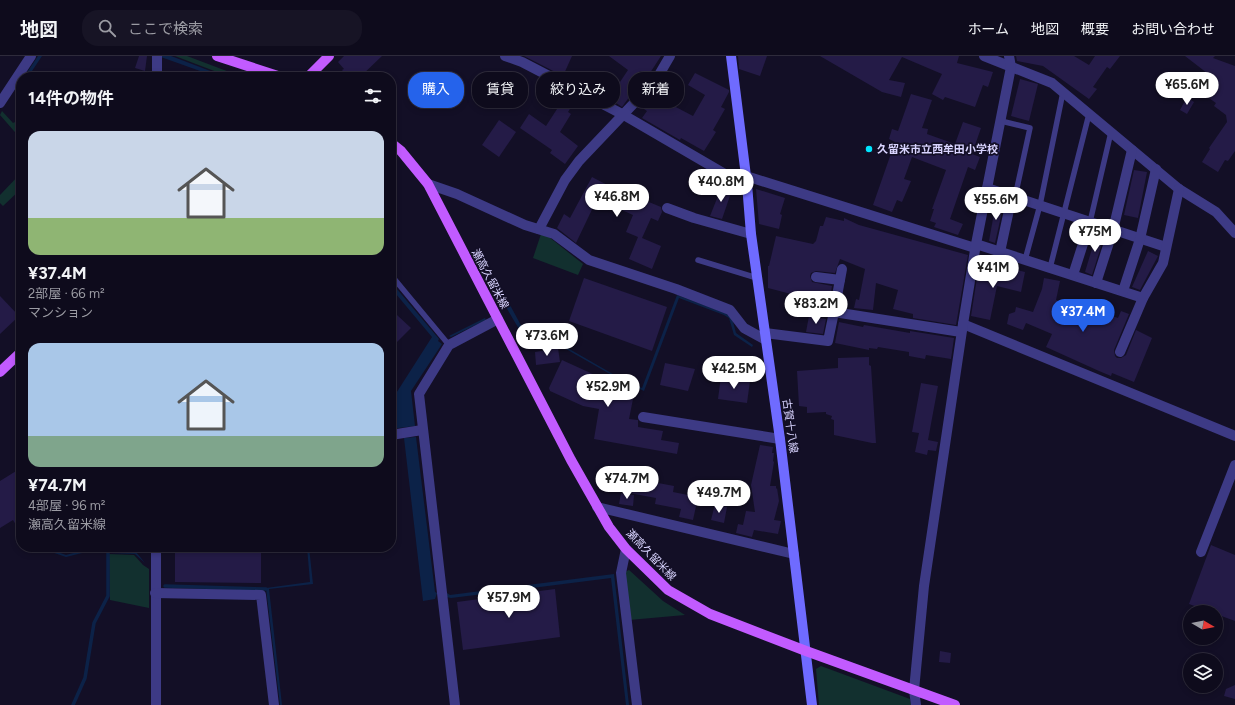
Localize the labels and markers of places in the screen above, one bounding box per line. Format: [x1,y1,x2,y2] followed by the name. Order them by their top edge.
[1154,72,1220,106] pin: ¥65.6M
[877,143,998,156] place label: 久留米市立西牟田小学校
[864,144,874,154] marker: 久留米市立西牟田小学校
[688,169,754,203] pin: ¥40.8M
[584,184,650,218] pin: ¥46.8M
[963,187,1029,221] pin: ¥55.6M
[1071,219,1119,253] pin: ¥75M
[969,255,1017,289] pin: ¥41M
[783,291,849,325] pin: ¥83.2M
[1050,299,1116,333] pin: ¥37.4M
[514,323,580,357] pin: ¥73.6M
[701,356,767,390] pin: ¥42.5M
[575,374,641,408] pin: ¥52.9M
[594,466,660,500] pin: ¥74.7M
[686,480,752,514] pin: ¥49.7M
[476,585,542,619] pin: ¥57.9M

